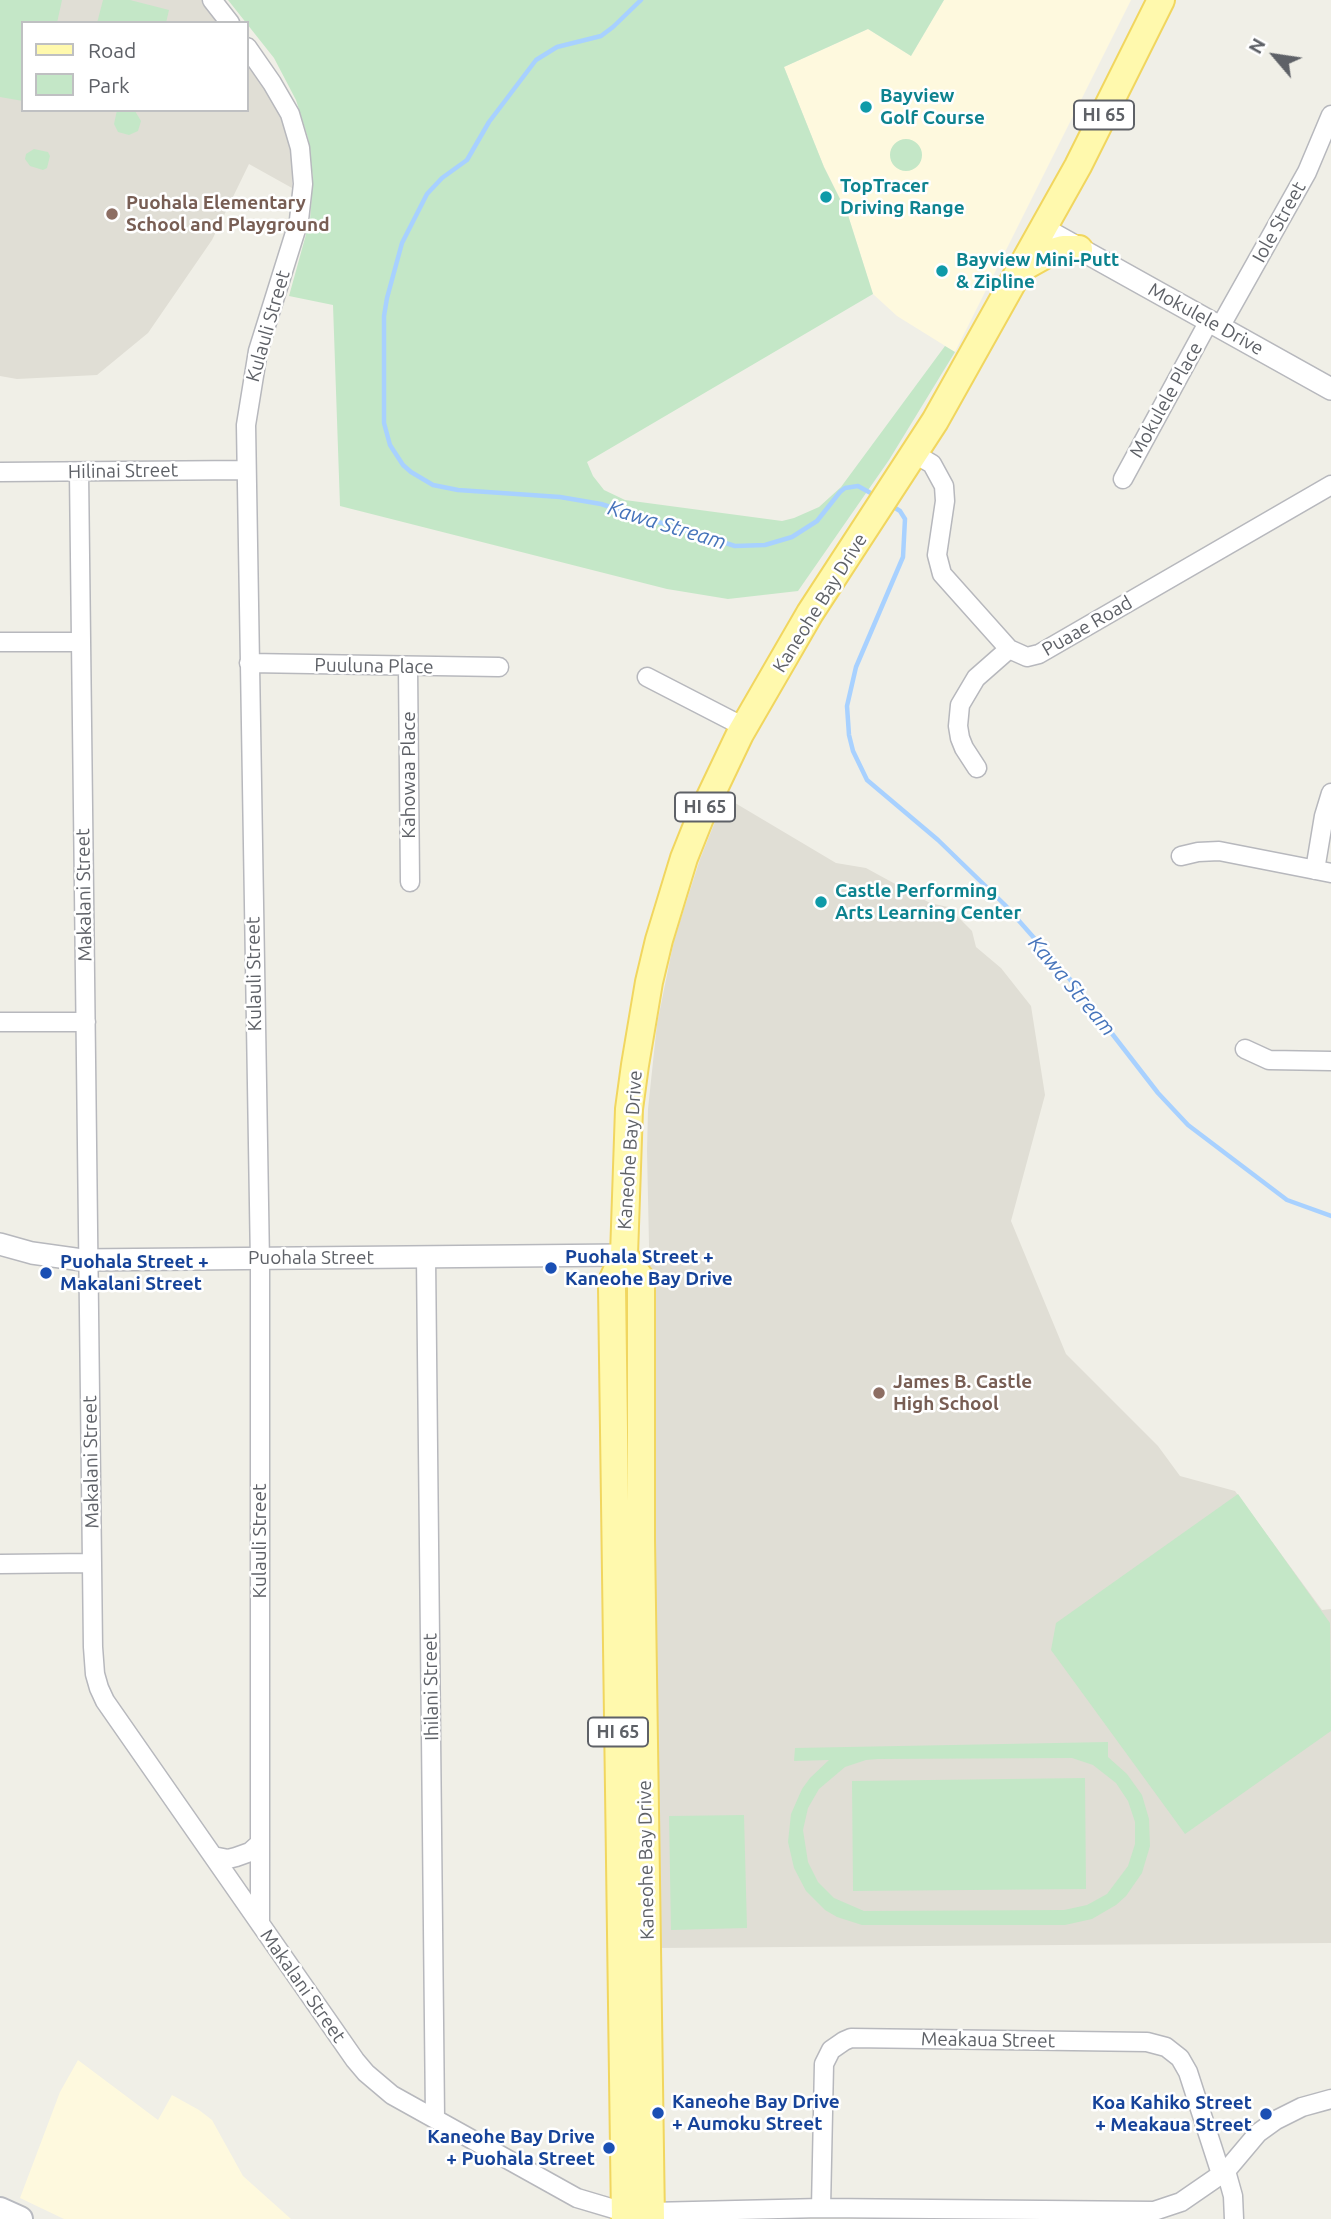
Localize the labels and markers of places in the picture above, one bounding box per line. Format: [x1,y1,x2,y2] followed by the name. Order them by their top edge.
[880,85,985,129] place label: Bayview Golf Course
[858,99,874,115] marker: Bayview Golf Course
[840,175,965,219] place label: TopTracer Driving Range
[818,189,834,205] marker: TopTracer Driving Range
[126,192,330,236] place label: Puohala Elementary School and Playground
[104,206,120,222] marker: Puohala Elementary School and Playground
[956,249,1119,293] place label: Bayview Mini-Putt & Zipline
[934,263,950,279] marker: Bayview Mini-Putt & Zipline
[835,880,1021,924] place label: Castle Performing Arts Learning Center
[813,894,829,910] marker: Castle Performing Arts Learning Center
[565,1246,733,1290] place label: Puohala Street + Kaneohe Bay Drive
[60,1251,209,1295] place label: Puohala Street + Makalani Street
[543,1260,559,1276] marker: Puohala Street + Kaneohe Bay Drive
[38,1265,54,1281] marker: Puohala Street + Makalani Street
[893,1371,1032,1415] place label: James B. Castle High School
[871,1385,887,1401] marker: James B. Castle High School
[672,2091,840,2135] place label: Kaneohe Bay Drive + Aumoku Street
[1092,2092,1252,2136] place label: Koa Kahiko Street + Meakaua Street
[650,2105,666,2121] marker: Kaneohe Bay Drive + Aumoku Street
[1258,2106,1274,2122] marker: Koa Kahiko Street + Meakaua Street
[427,2126,595,2170] place label: Kaneohe Bay Drive + Puohala Street
[601,2140,617,2156] marker: Kaneohe Bay Drive + Puohala Street

